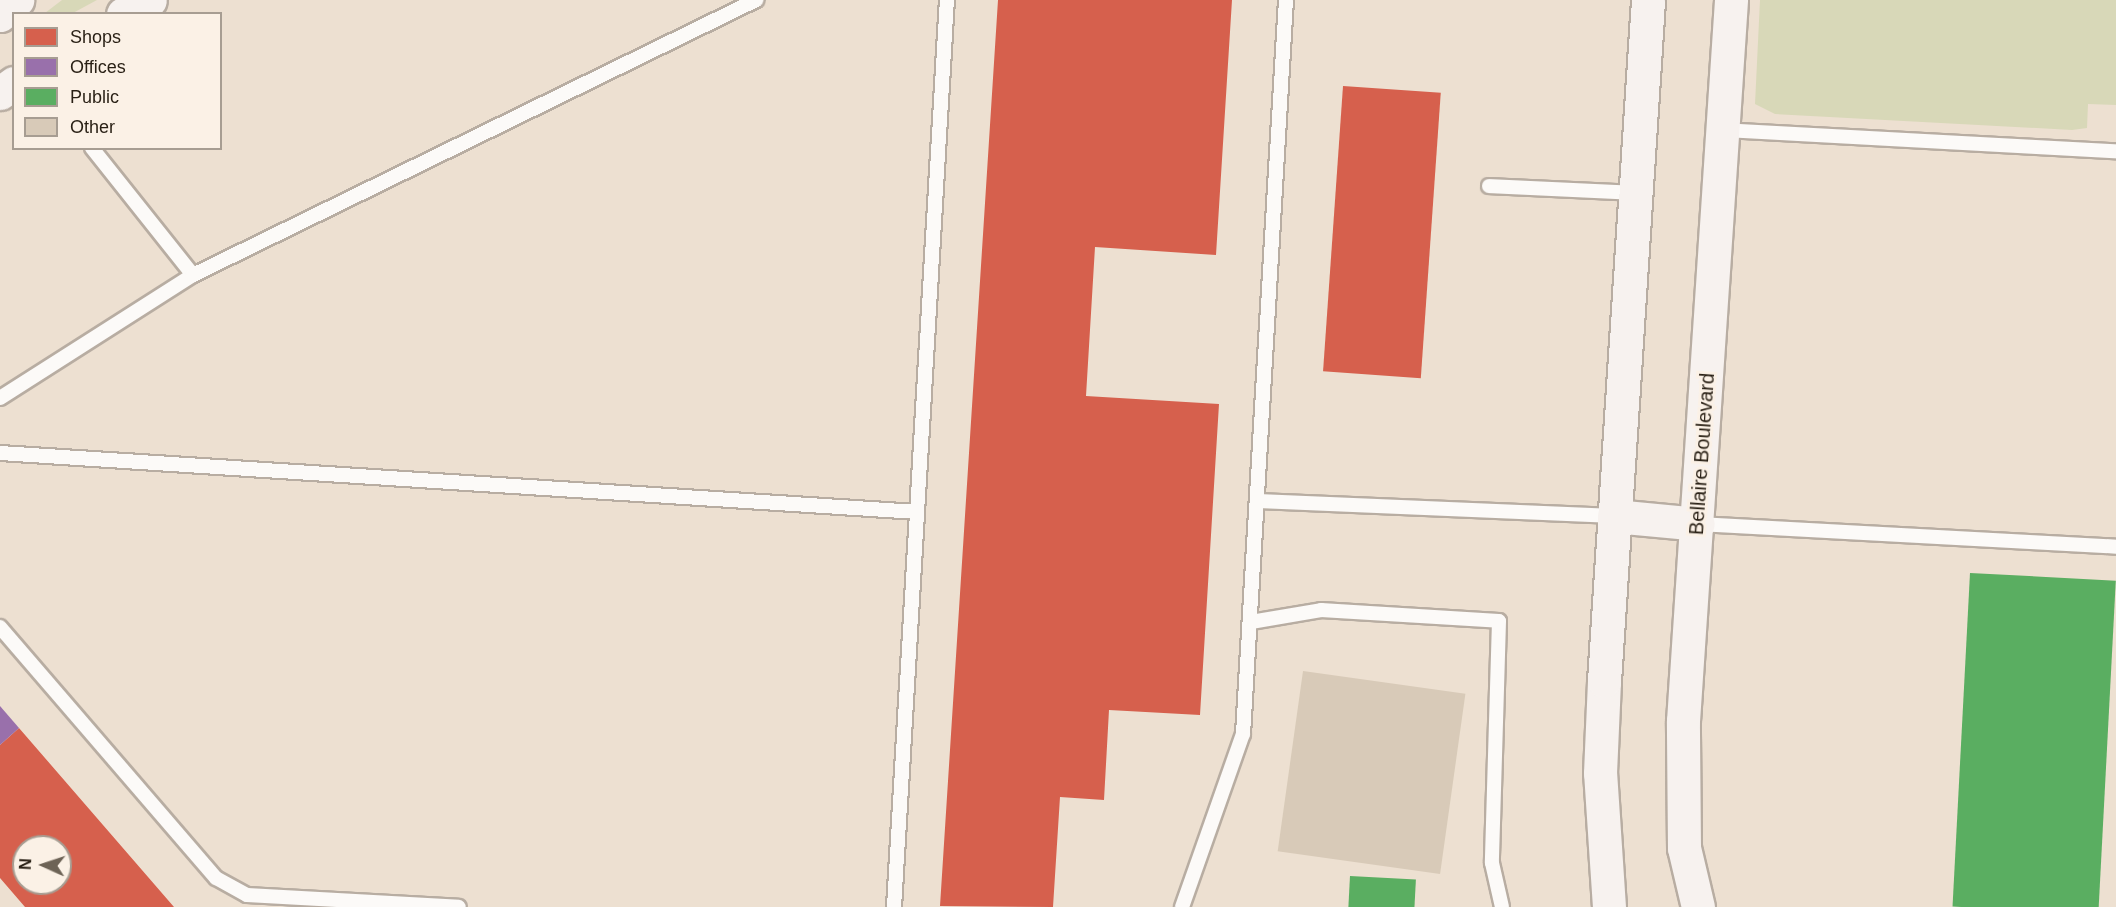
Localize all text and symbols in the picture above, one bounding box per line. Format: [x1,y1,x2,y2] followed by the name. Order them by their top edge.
[12,12,222,150] legend
[70,27,121,47] text: Shops
[70,57,126,77] text: Offices
[70,87,119,107] text: Public
[70,117,115,137] text: Other
[1684,372,1720,536] street label: Bellaire Boulevard
[12,835,72,895] north arrow
[17,858,34,870] text: N

